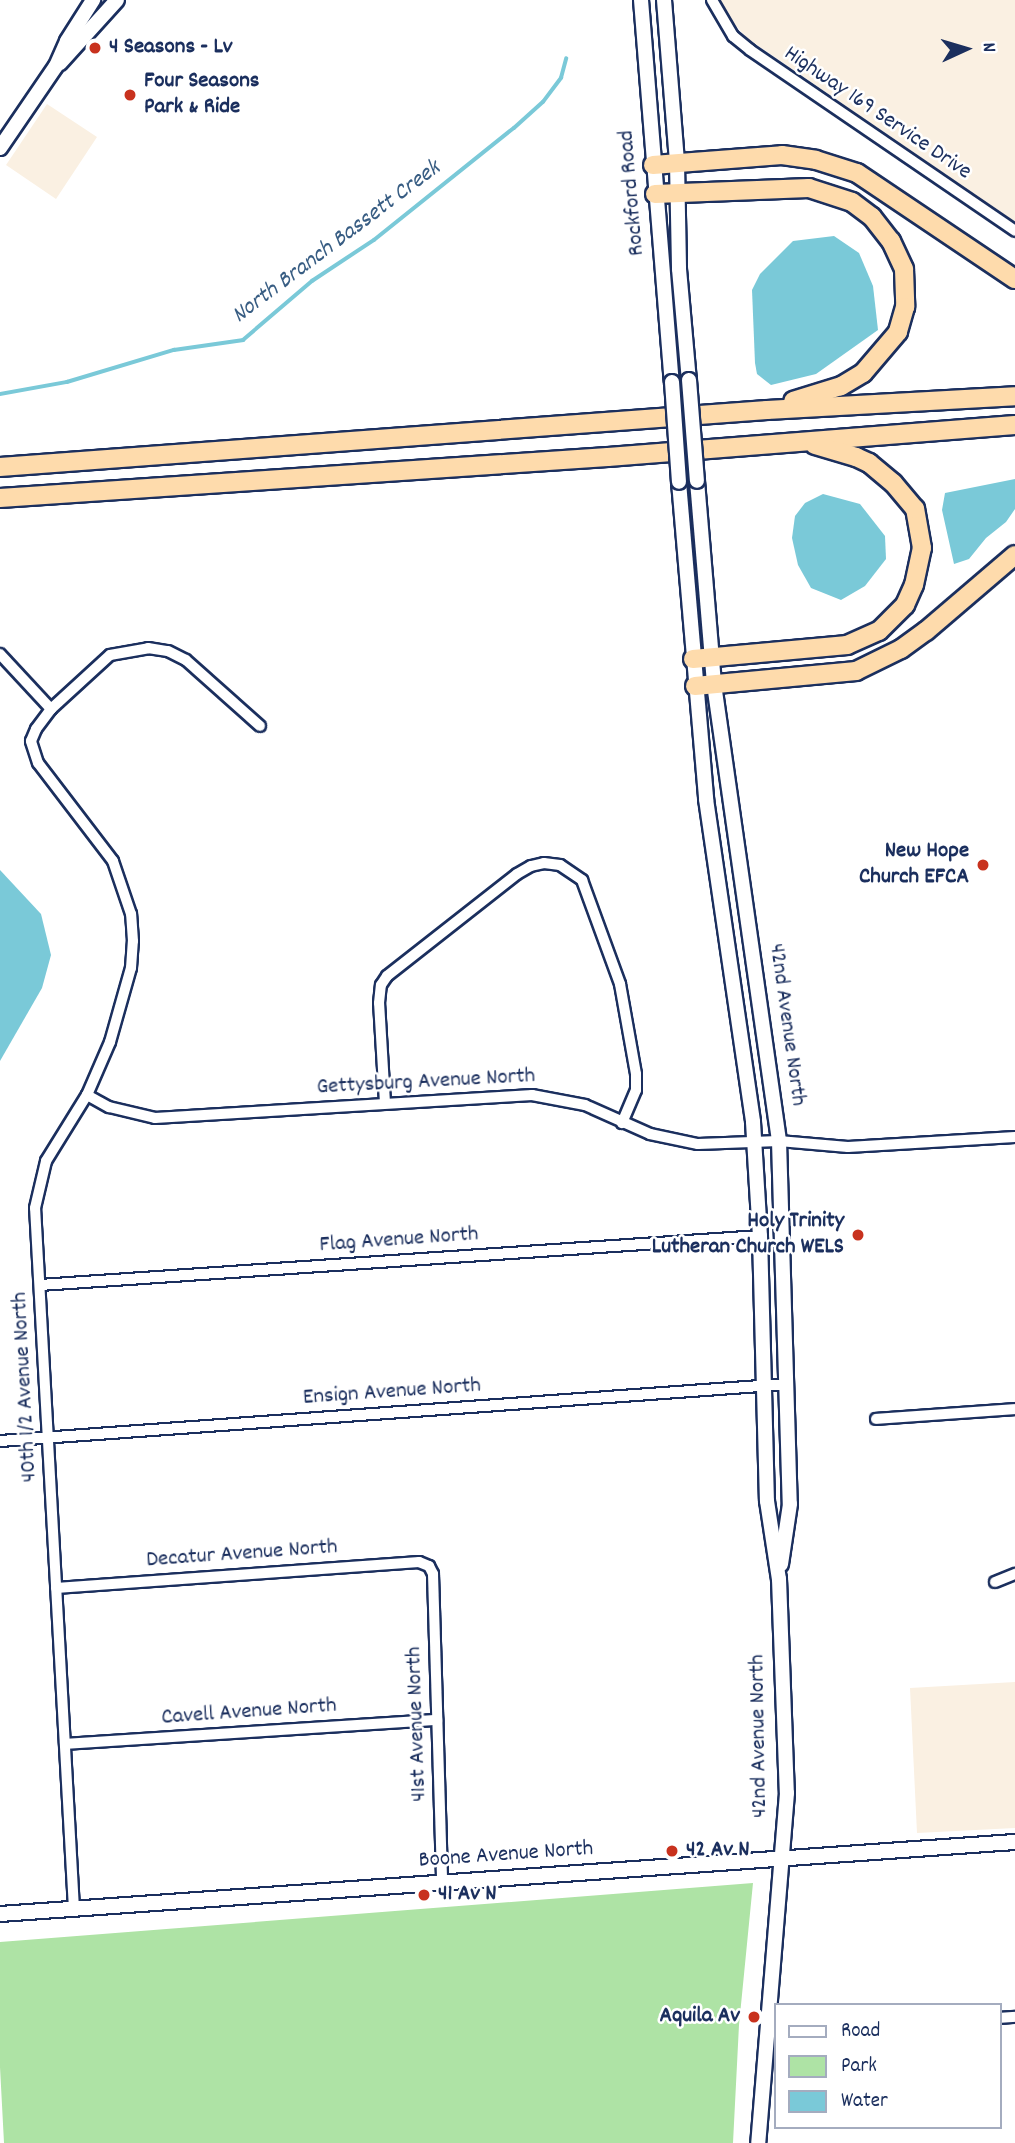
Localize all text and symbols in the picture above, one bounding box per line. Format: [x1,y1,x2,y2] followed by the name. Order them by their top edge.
[931,14,1001,84] north arrow
[109,34,232,62] place label: 4 Seasons - Lv
[87,40,103,56] marker: 4 Seasons - Lv
[778,41,976,187] street label: Highway 169 Service Drive
[974,42,1001,53] text: N
[144,68,259,122] place label: Four Seasons Park & Ride
[122,87,138,103] marker: Four Seasons Park & Ride
[614,129,652,257] street label: Rockford Road
[227,155,447,331] water label: North Branch Bassett Creek
[859,838,969,892] place label: New Hope Church EFCA
[975,857,991,873] marker: New Hope Church EFCA
[761,942,811,1108] street label: 42nd Avenue North
[316,1063,536,1103] street label: Gettysburg Avenue North
[652,1208,844,1262] place label: Holy Trinity Lutheran Church WELS
[319,1222,479,1260] street label: Flag Avenue North
[850,1227,866,1243] marker: Holy Trinity Lutheran Church WELS
[7,1291,45,1483] street label: 40th 1/2 Avenue North
[302,1373,482,1413] street label: Ensign Avenue North
[145,1535,339,1575] street label: Decatur Avenue North
[401,1646,435,1802] street label: 41st Avenue North
[745,1654,775,1818] street label: 42nd Avenue North
[161,1693,337,1733] street label: Cavell Avenue North
[418,1836,594,1876] street label: Boone Avenue North
[686,1837,750,1865] place label: 42 Av N
[664,1843,680,1859] marker: 42 Av N
[438,1881,497,1909] place label: 41 Av N
[416,1887,432,1903] marker: 41 Av N
[659,2003,740,2031] place label: Aquila Av
[774,2003,1001,2129] legend
[746,2009,762,2025] marker: Aquila Av
[841,2017,880,2047] text: Road
[841,2052,877,2082] text: Park
[841,2087,888,2117] text: Water

